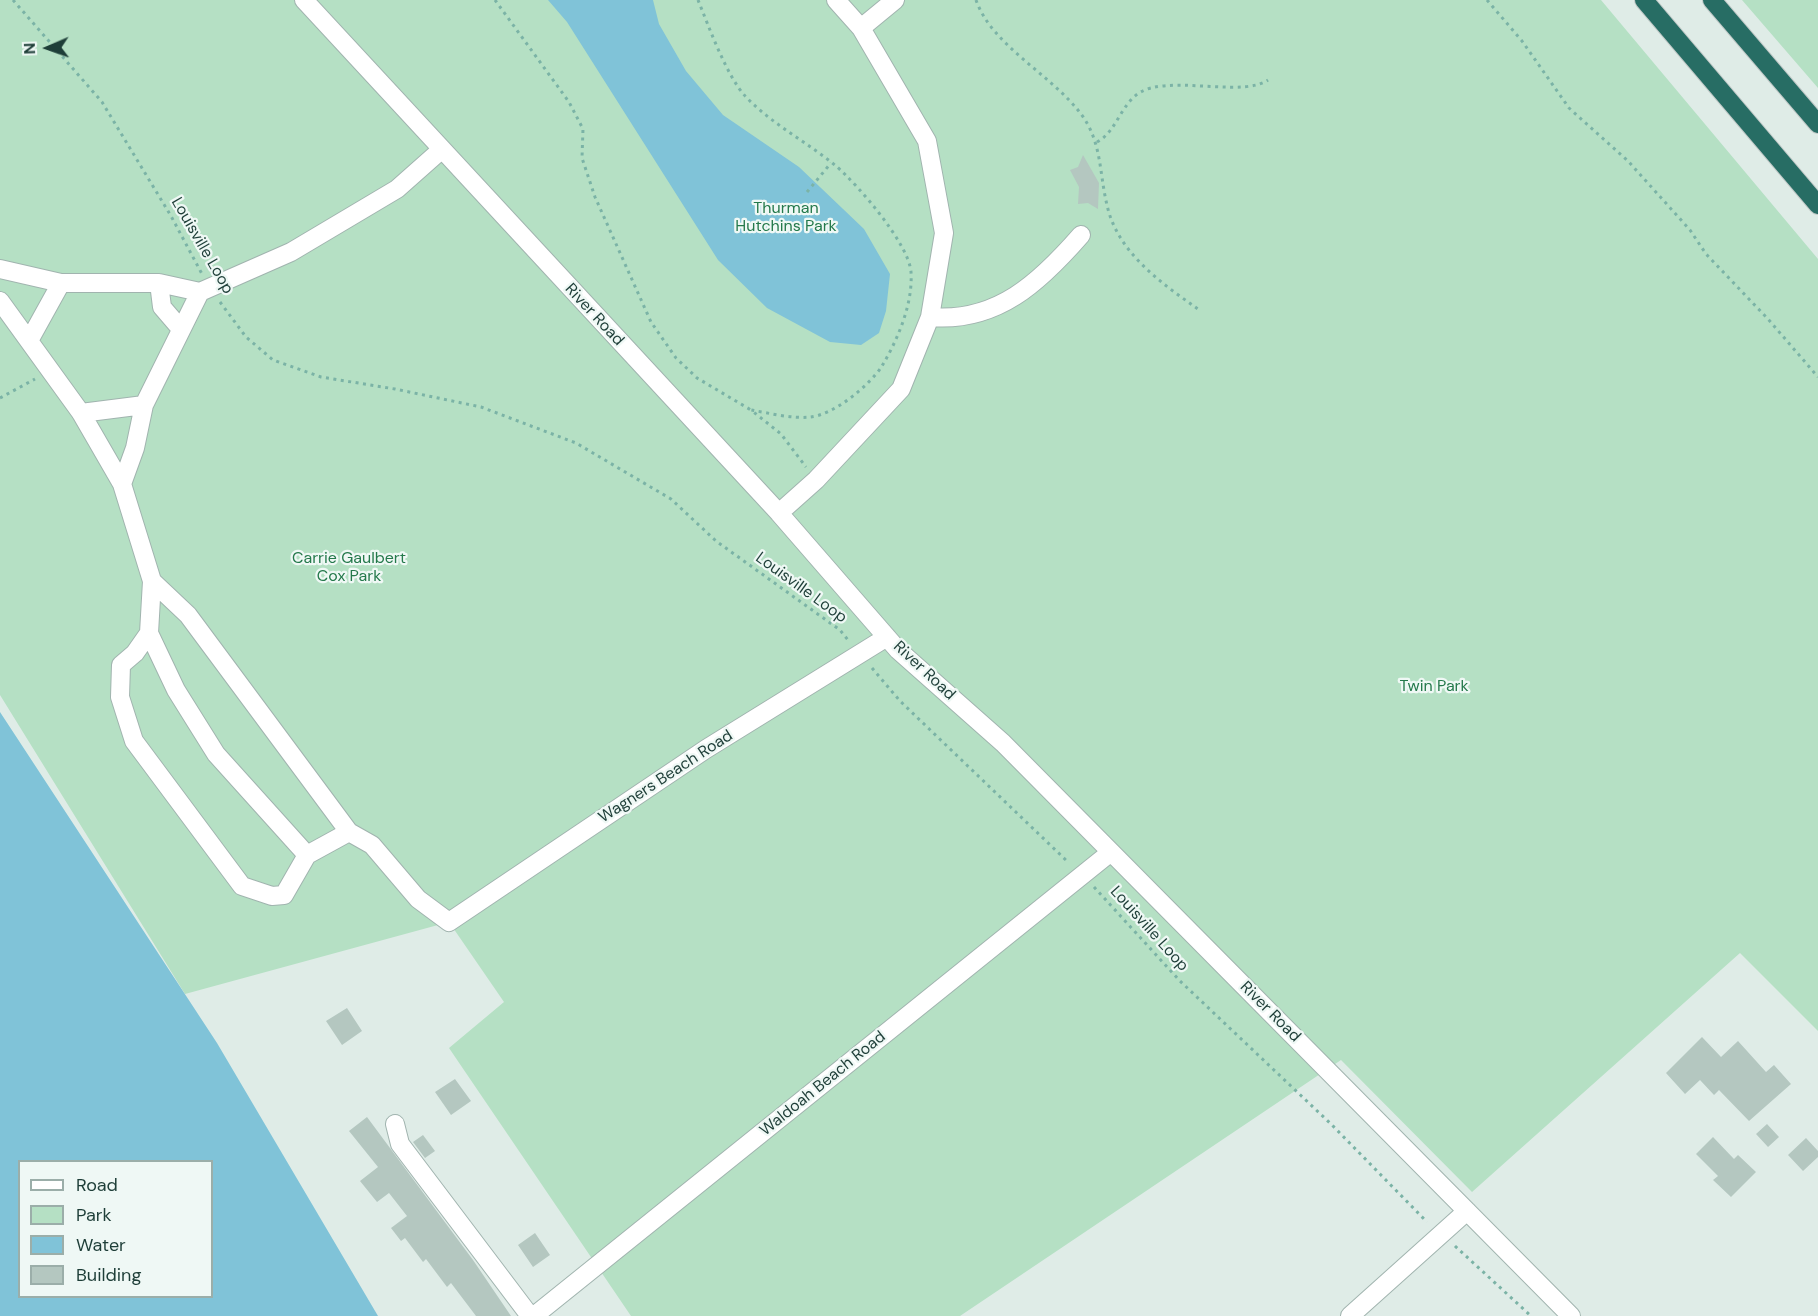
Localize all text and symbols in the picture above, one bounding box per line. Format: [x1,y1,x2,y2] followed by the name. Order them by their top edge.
[18,18,78,78] north arrow
[19,42,40,55] text: N
[167,194,237,298] street label: Louisville Loop
[735,199,837,237] park label: Thurman Hutchins Park
[560,280,628,350] street label: River Road
[752,548,850,628] street label: Louisville Loop
[292,549,406,587] park label: Carrie Gaulbert Cox Park
[889,637,959,705] street label: River Road
[1399,677,1469,697] park label: Twin Park
[595,726,737,828] street label: Wagners Beach Road
[1106,882,1192,976] street label: Louisville Loop
[1236,978,1304,1046] street label: River Road
[756,1027,890,1141] street label: Waldoah Beach Road
[18,1160,213,1298] legend
[76,1173,118,1197] text: Road
[76,1203,112,1227] text: Park
[76,1233,126,1257] text: Water
[76,1263,141,1287] text: Building

